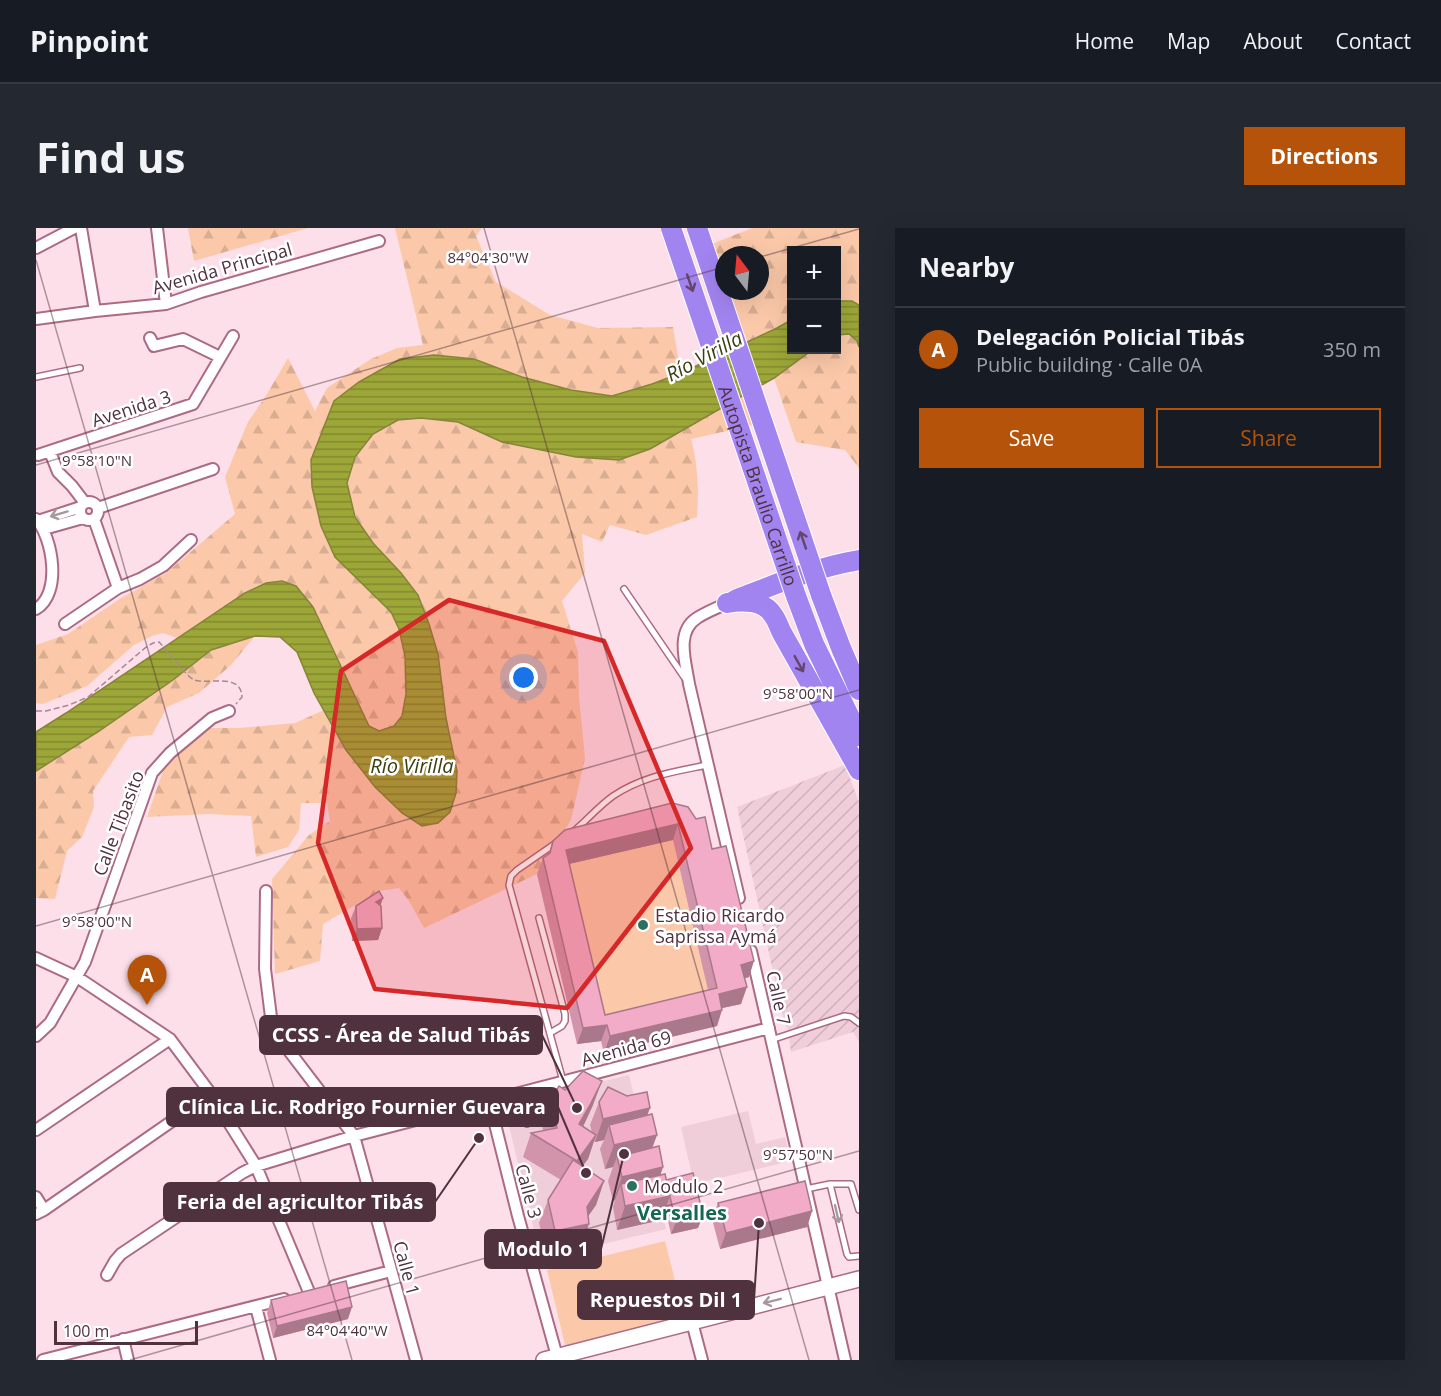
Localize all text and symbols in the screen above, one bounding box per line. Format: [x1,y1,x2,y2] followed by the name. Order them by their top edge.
[30,22,149,60] text: Pinpoint
[1075,27,1134,55] text: Home
[1167,27,1210,55] text: Map
[1243,27,1303,55] text: About
[1336,27,1411,55] text: Contact
[1244,127,1405,185] button: Directions
[36,128,185,185] text: Find us
[149,237,295,299] street label: Avenida Principal
[715,246,769,300] north arrow
[787,246,841,354] map controls
[787,246,841,300] button: +
[448,247,529,267] text: 84°04'30"W
[919,249,1014,285] text: Nearby
[685,273,696,292] one-way arrow
[787,300,841,354] button: −
[976,321,1245,351] text: Delegación Policial Tibás
[661,325,747,387] water label: Río Virilla
[932,336,945,363] text: A
[1323,336,1381,363] text: 350 m
[976,351,1202,378] text: Public building · Calle 0A
[713,382,804,589] street label: Autopista Braulio Carrillo
[88,384,174,432] street label: Avenida 3
[919,408,1144,468] button: Save
[1156,408,1381,468] button: Share
[62,450,132,470] text: 9°58'10"N
[50,509,69,520] one-way arrow
[796,531,807,550] one-way arrow
[793,655,805,672] one-way arrow
[509,663,538,692] your location
[763,683,833,703] text: 9°58'00"N
[370,752,454,779] water label: Río Virilla
[87,767,149,879] street label: Calle Tibasito
[655,903,785,948] place label: Estadio Ricardo Saprissa Aymá
[62,911,132,931] text: 9°58'00"N
[636,918,650,932] marker: Estadio Ricardo Saprissa Aymá
[128,956,166,1005] pin: A
[761,968,797,1028] street label: Calle 7
[260,1016,542,1054] callout: CCSS - Área de Salud Tibás
[272,1021,530,1048] text: CCSS - Área de Salud Tibás
[578,1024,674,1072] street label: Avenida 69
[167,1088,558,1126] callout: Clínica Lic. Rodrigo Fournier Guevara
[178,1093,546,1120] text: Clínica Lic. Rodrigo Fournier Guevara
[763,1144,833,1164] text: 9°57'50"N
[510,1161,548,1221] street label: Calle 3
[644,1174,723,1198] place label: Modulo 2
[625,1179,639,1193] marker: Modulo 2
[164,1183,435,1221] callout: Feria del agricultor Tibás
[177,1188,423,1215] text: Feria del agricultor Tibás
[637,1199,727,1226] district label: Versalles
[832,1204,844,1223] one-way arrow
[485,1230,601,1268] callout: Modulo 1
[497,1235,589,1262] text: Modulo 1
[388,1238,426,1298] street label: Calle 1
[578,1281,754,1319] callout: Repuestos Dil 1
[590,1286,742,1313] text: Repuestos Dil 1
[763,1296,782,1308] one-way arrow
[54,1318,198,1346] scale bar
[63,1320,109,1342] text: 100 m
[307,1320,388,1340] text: 84°04'40"W

